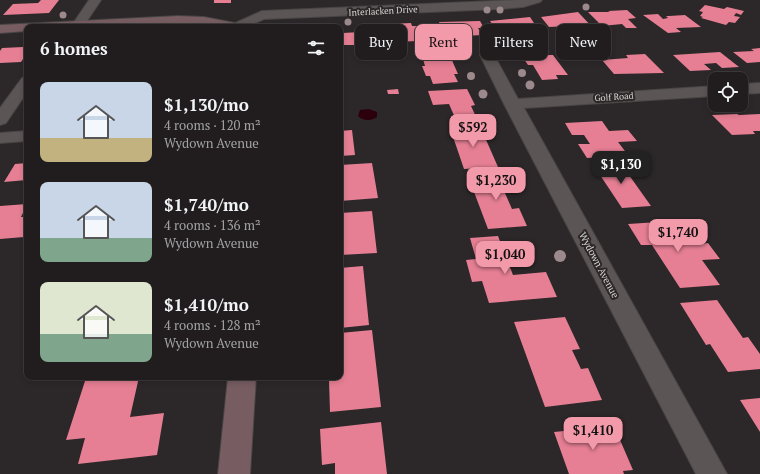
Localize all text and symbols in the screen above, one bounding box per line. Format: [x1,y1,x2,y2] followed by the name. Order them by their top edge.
[348,3,418,19] street label: Interlacken Drive
[355,24,407,60] chip: Buy
[415,24,472,60] chip: Rent
[480,24,548,60] chip: Filters
[556,24,611,60] chip: New
[40,37,108,60] text: 6 homes
[305,37,327,59] icon: filters
[708,72,748,112] map controls
[708,72,748,112] button: locate
[594,90,634,104] street label: Golf Road
[164,93,249,116] text: $1,130/mo
[72,98,120,146] icon: home
[449,114,497,148] pin: $592
[164,116,261,134] text: 4 rooms · 120 m²
[458,118,488,136] text: $592
[164,134,259,152] text: Wydown Avenue
[588,151,654,185] pin: $1,130
[601,155,641,173] text: $1,130
[463,167,529,201] pin: $1,230
[476,171,516,189] text: $1,230
[164,193,249,216] text: $1,740/mo
[72,198,120,246] icon: home
[164,216,261,234] text: 4 rooms · 136 m²
[645,219,711,253] pin: $1,740
[658,223,698,241] text: $1,740
[576,230,622,300] street label: Wydown Avenue
[164,234,259,252] text: Wydown Avenue
[472,241,538,275] pin: $1,040
[485,245,525,263] text: $1,040
[164,293,249,316] text: $1,410/mo
[72,298,120,346] icon: home
[164,316,261,334] text: 4 rooms · 128 m²
[164,334,259,352] text: Wydown Avenue
[560,417,626,451] pin: $1,410
[573,421,613,439] text: $1,410

